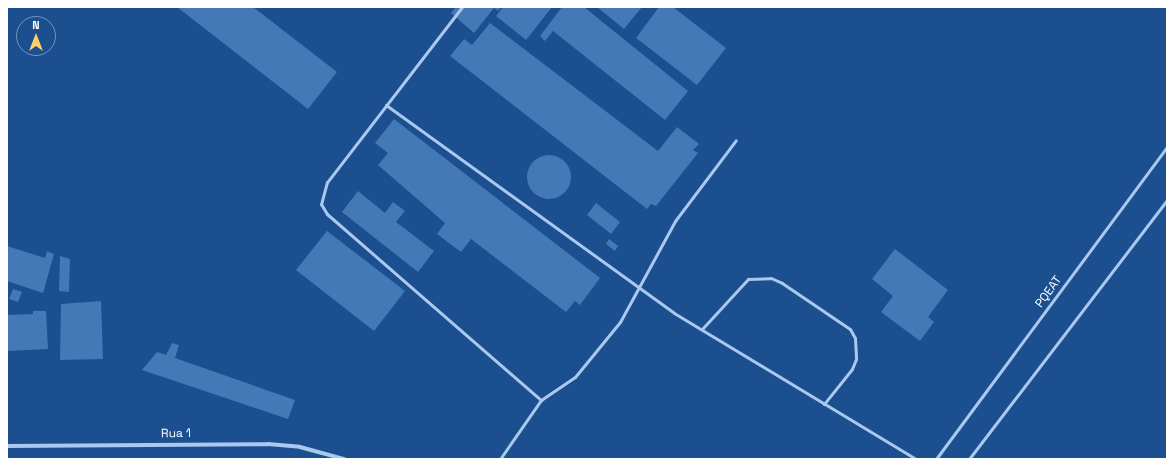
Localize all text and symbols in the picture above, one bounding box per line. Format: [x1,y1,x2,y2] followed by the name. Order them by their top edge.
[16,16,56,56] north arrow
[32,18,40,32] text: N
[1033,273,1065,311] street label: PQEAT
[161,427,191,441] street label: Rua 1

